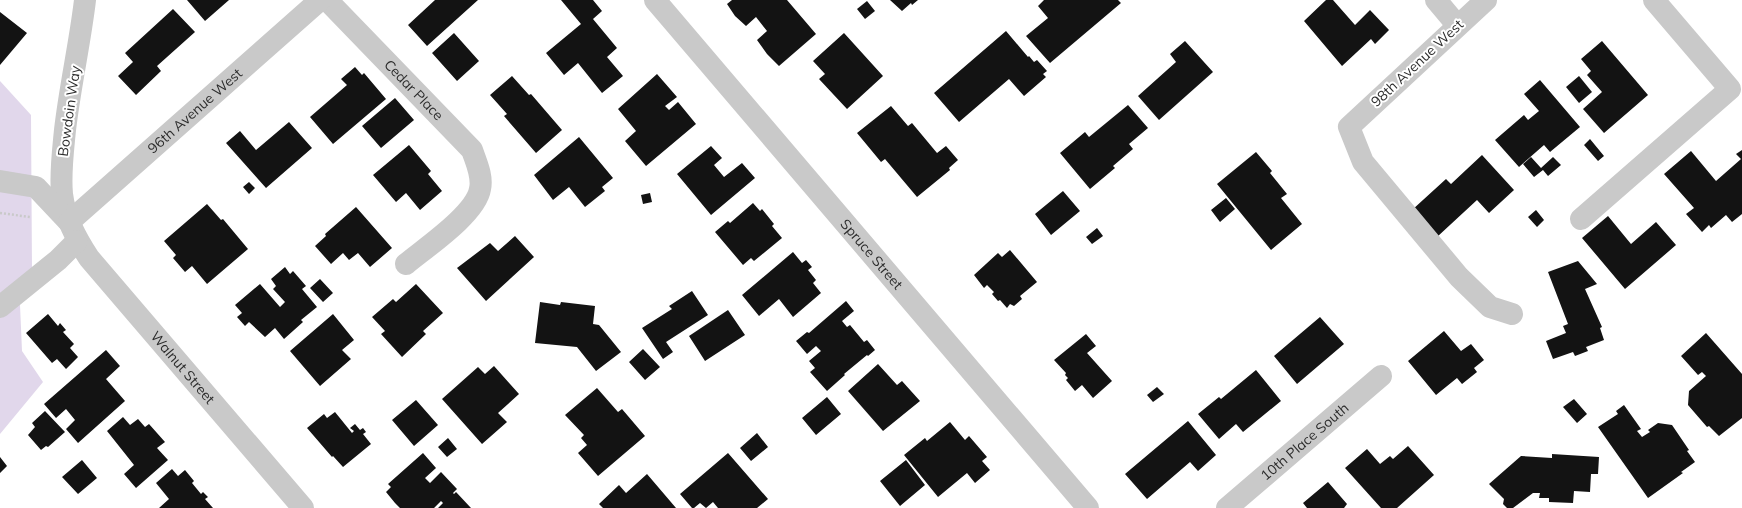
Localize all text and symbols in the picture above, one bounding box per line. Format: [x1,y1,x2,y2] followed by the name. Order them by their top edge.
[1367,15,1467,111] street label: 98th Avenue West
[380,56,447,124] street label: Cedar Place
[54,64,84,158] street label: Bowdoin Way
[144,64,246,157] street label: 96th Avenue West
[837,215,907,293] street label: Spruce Street
[147,327,219,408] street label: Walnut Street
[1257,399,1352,484] street label: 10th Place South

